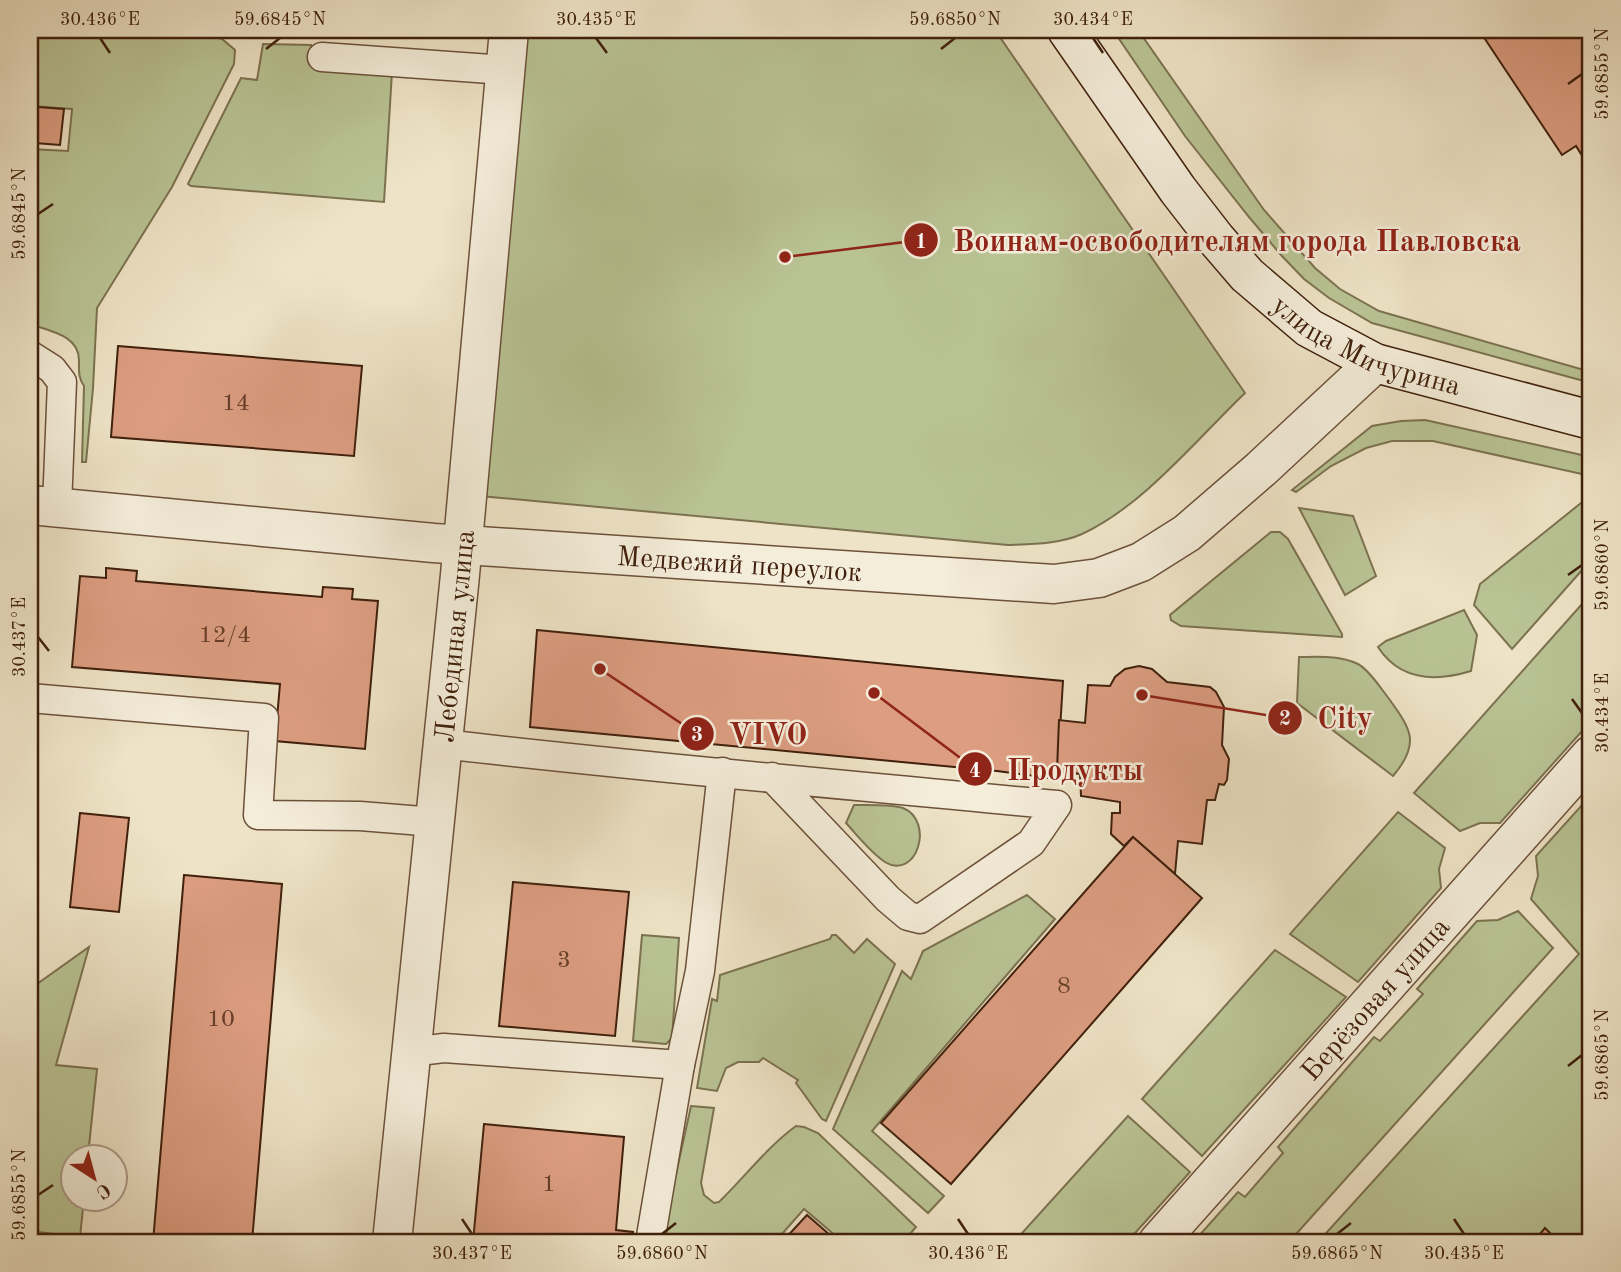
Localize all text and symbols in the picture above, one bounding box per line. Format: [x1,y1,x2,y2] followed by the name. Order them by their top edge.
[60,11,140,29] text: 30.436°E
[234,11,326,29] text: 59.6845°N
[556,11,636,29] text: 30.435°E
[909,11,1001,29] text: 59.6850°N
[1053,11,1133,29] text: 30.434°E
[1594,28,1612,120] text: 59.6855°N
[11,168,29,260] text: 59.6845°N
[904,215,1535,266] callout: Воинам-освободителям города Павловска
[953,228,1521,258] text: Воинам-освободителям города Павловска
[915,232,927,253] text: 1
[1266,292,1463,402] street label: улица Мичурина
[222,392,250,416] house number: 14
[1594,519,1612,611] text: 59.6860°N
[432,529,481,744] street label: Лебединая улица
[616,544,863,588] street label: Медвежий переулок
[11,597,29,677] text: 30.437°E
[199,624,251,648] house number: 12/4
[1594,673,1612,753] text: 30.434°E
[1268,692,1386,743] callout: City
[1317,705,1373,735] text: City
[680,708,822,759] callout: VIVO
[1279,709,1291,730] text: 2
[729,721,807,751] text: VIVO
[691,725,703,746] text: 3
[957,744,1157,795] callout: Продукты
[1007,757,1143,787] text: Продукты
[969,761,981,782] text: 4
[1297,913,1456,1087] street label: Берёзовая улица
[557,949,571,973] house number: 3
[1057,975,1071,999] house number: 8
[207,1008,235,1032] house number: 10
[1594,1009,1612,1101] text: 59.6865°N
[60,1142,130,1212] north arrow
[11,1149,29,1241] text: 59.6855°N
[542,1173,556,1197] house number: 1
[92,1178,113,1201] text: С
[432,1245,512,1263] text: 30.437°E
[616,1245,708,1263] text: 59.6860°N
[928,1245,1008,1263] text: 30.436°E
[1291,1245,1383,1263] text: 59.6865°N
[1424,1245,1504,1263] text: 30.435°E

